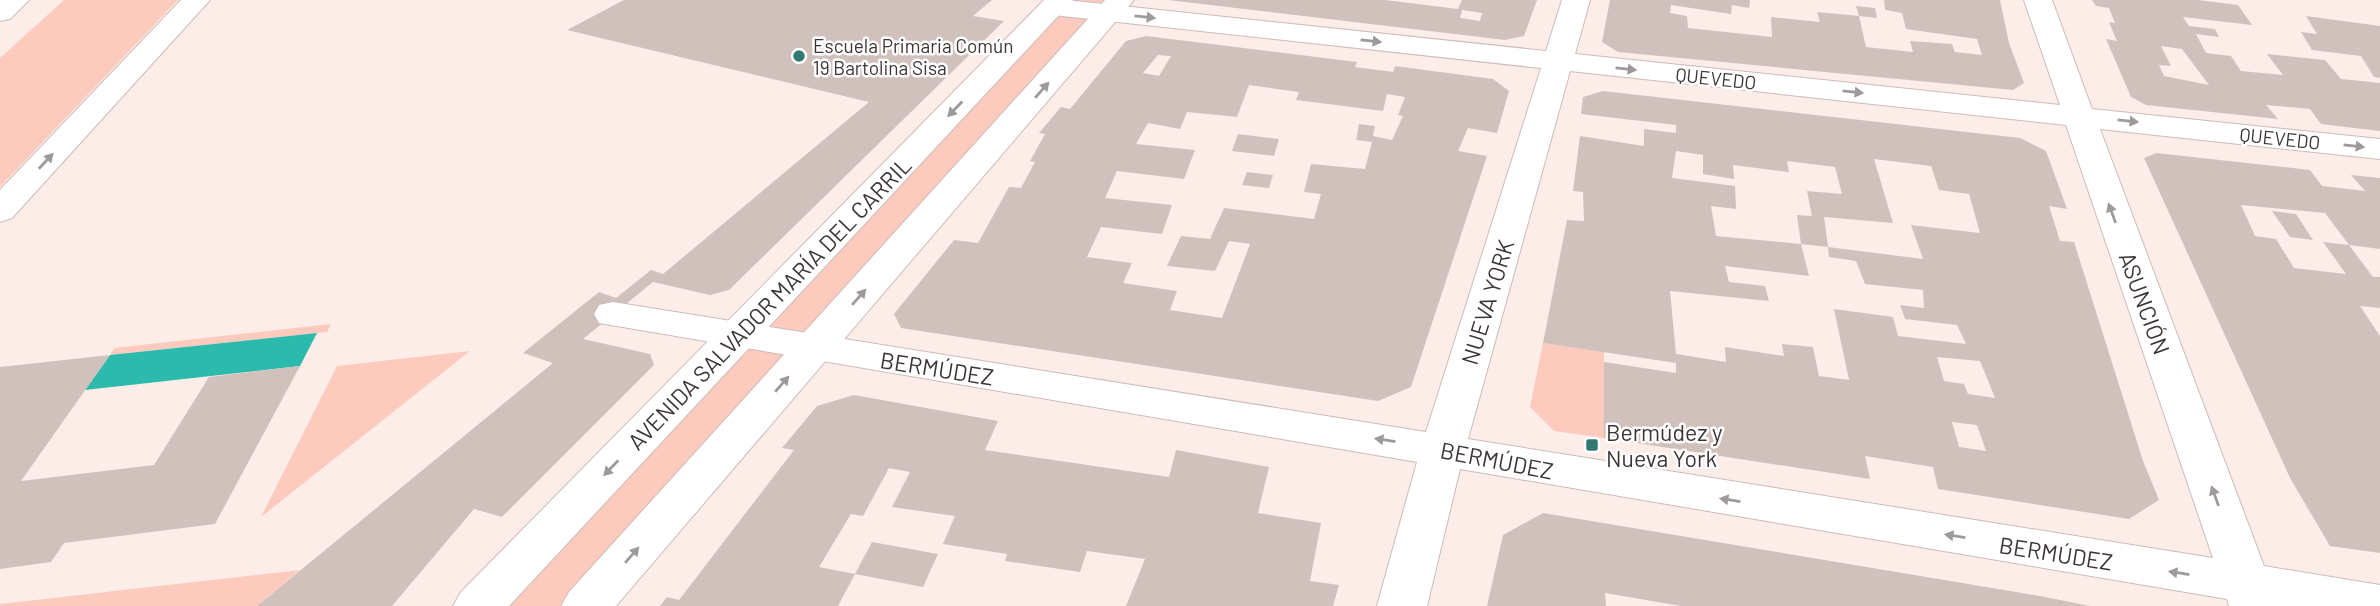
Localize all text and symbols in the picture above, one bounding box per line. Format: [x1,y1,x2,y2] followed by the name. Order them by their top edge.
[1134,11,1156,22] one-way arrow
[813,34,1013,79] place label: Escuela Primaria Común 19 Bartolina Sisa
[1360,36,1382,47] one-way arrow
[791,48,807,64] marker: Escuela Primaria Común 19 Bartolina Sisa
[1675,62,1757,94] street label: QUEVEDO
[1615,63,1637,74] one-way arrow
[1034,81,1050,99] one-way arrow
[1842,87,1864,98] one-way arrow
[947,100,963,117] one-way arrow
[2117,116,2139,127] one-way arrow
[2239,122,2321,154] street label: QUEVEDO
[2343,140,2365,151] one-way arrow
[621,151,917,455] street label: AVENIDA SALVADOR MARÍA DEL CARRIL
[38,153,54,170] one-way arrow
[2106,202,2117,223] one-way arrow
[1455,236,1519,368] street label: NUEVA YORK
[2114,248,2176,358] street label: ASUNCIÓN
[851,288,867,306] one-way arrow
[878,345,996,391] street label: BERMÚDEZ
[774,375,790,393] one-way arrow
[1606,418,1723,472] place label: Bermúdez y Nueva York
[1374,434,1396,445] one-way arrow
[1438,435,1556,485] street label: BERMÚDEZ
[1584,437,1600,453] marker: Bermúdez y Nueva York
[603,459,619,476] one-way arrow
[2209,485,2220,506] one-way arrow
[1719,494,1741,505] one-way arrow
[1944,530,1966,541] one-way arrow
[1997,530,2115,576] street label: BERMÚDEZ
[623,547,639,564] one-way arrow
[2168,567,2190,578] one-way arrow

